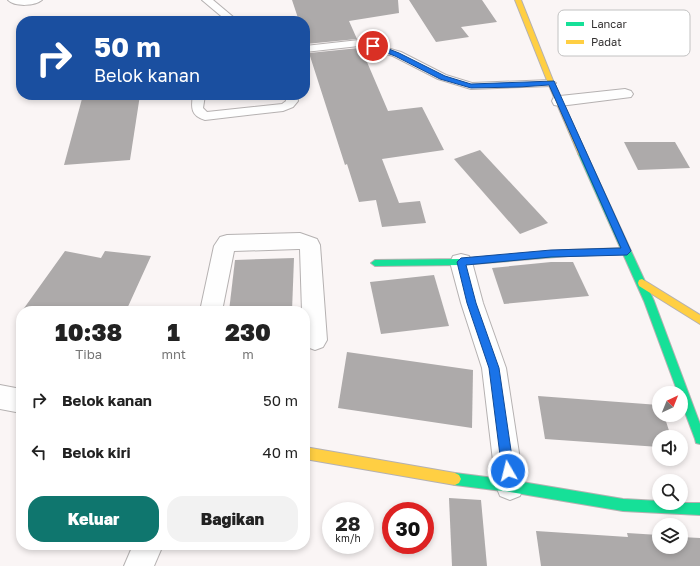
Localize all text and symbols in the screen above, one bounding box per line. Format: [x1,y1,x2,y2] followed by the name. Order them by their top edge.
[558,10,690,56] legend
[591,17,628,30] text: Lancar
[356,29,390,63] pin
[94,30,161,63] text: 50 m
[28,32,80,84] icon: right
[362,35,384,57] icon: arrive
[591,35,622,48] text: Padat
[94,64,200,86] text: Belok kanan
[55,317,122,346] text: 10:38
[167,317,180,346] text: 1
[225,317,271,346] text: 230
[75,346,102,362] text: Tiba
[161,346,186,362] text: mnt
[242,346,254,362] text: m
[652,386,688,422] north arrow
[652,386,688,554] map controls
[28,389,50,411] icon: right
[62,391,152,409] text: Belok kanan
[263,391,298,409] text: 50 m
[652,430,688,466] button: sound
[28,441,50,463] icon: left
[62,443,131,461] text: Belok kiri
[263,443,298,461] text: 40 m
[487,450,529,492] position arrow
[652,474,688,510] button: search
[28,496,159,542] button: Keluar
[167,496,298,542] button: Bagikan
[382,502,434,554] speed limit sign: 30
[335,511,360,535] text: 28
[652,518,688,554] button: layers
[335,532,361,544] text: km/h

